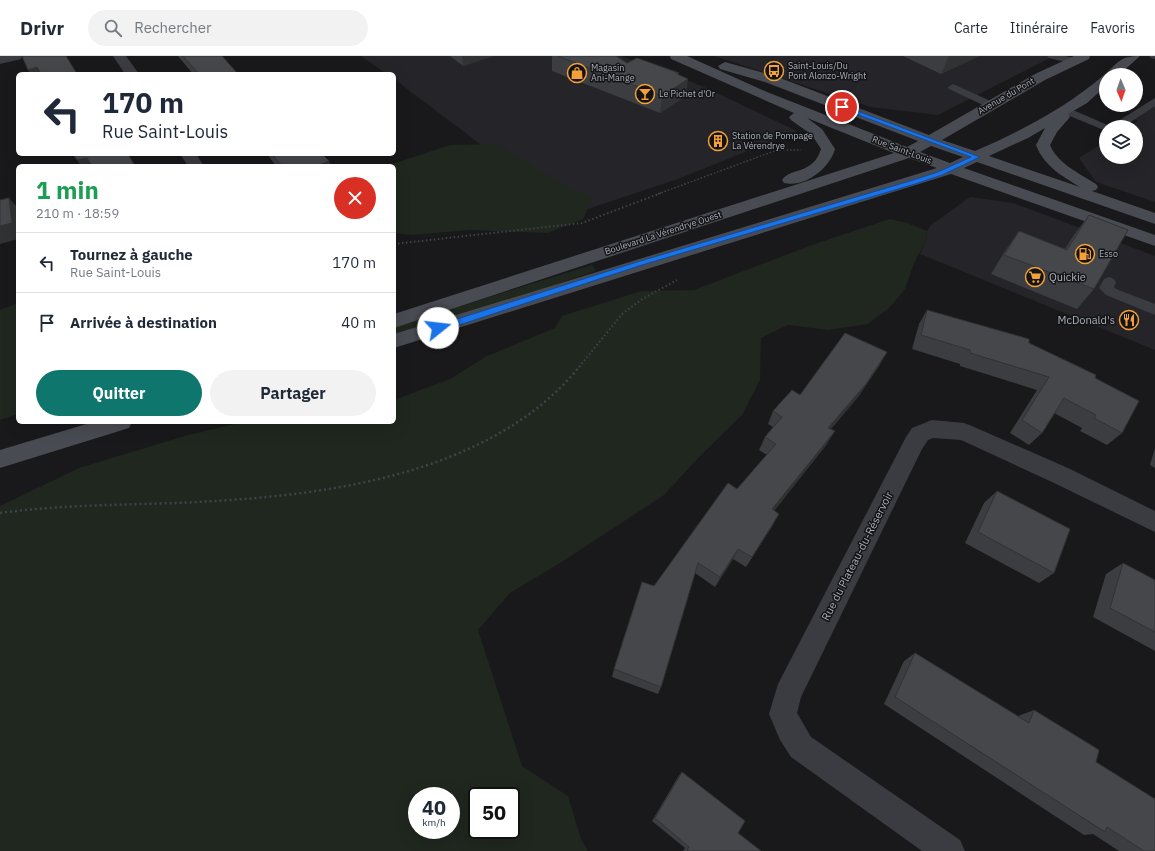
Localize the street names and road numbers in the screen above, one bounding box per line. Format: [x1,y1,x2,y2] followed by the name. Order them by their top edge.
[976,75,1036,116] street label: Avenue du Pont
[871,133,934,166] street label: Rue Saint-Louis
[603,208,723,257] street label: Boulevard La Vérendrye Ouest
[818,489,896,623] street label: Rue du Plateau-du-Réservoir

